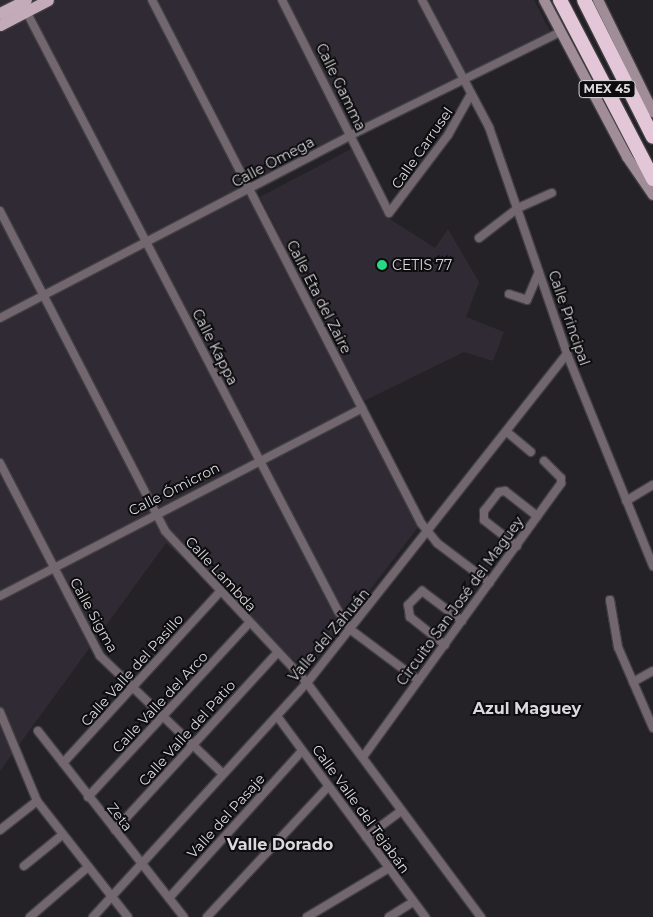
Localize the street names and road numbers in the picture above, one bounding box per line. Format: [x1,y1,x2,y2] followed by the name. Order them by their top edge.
[313,41,369,133] street label: Calle Gamma
[578,80,636,98] road number: MEX 45
[388,104,456,192] street label: Calle Carrusel
[229,133,317,191] street label: Calle Omega
[283,238,355,356] street label: Calle Eta del Zaire
[545,268,593,368] street label: Calle Principal
[189,306,241,388] street label: Calle Kappa
[126,459,222,519] street label: Calle Ómicron
[393,513,527,689] street label: Circuito San José del Maguey
[182,533,260,615] street label: Calle Lambda
[67,575,121,655] street label: Calle Sigma
[285,585,373,685] street label: Valle del Zahuán
[77,610,187,730] street label: Calle Valle del Pasillo
[109,648,211,756] street label: Calle Valle del Arco
[135,677,239,789] street label: Calle Valle del Patio
[309,741,413,877] street label: Calle Valle del Tejabán
[184,770,268,862] street label: Valle del Pasaje
[104,800,136,834] street label: Zeta

